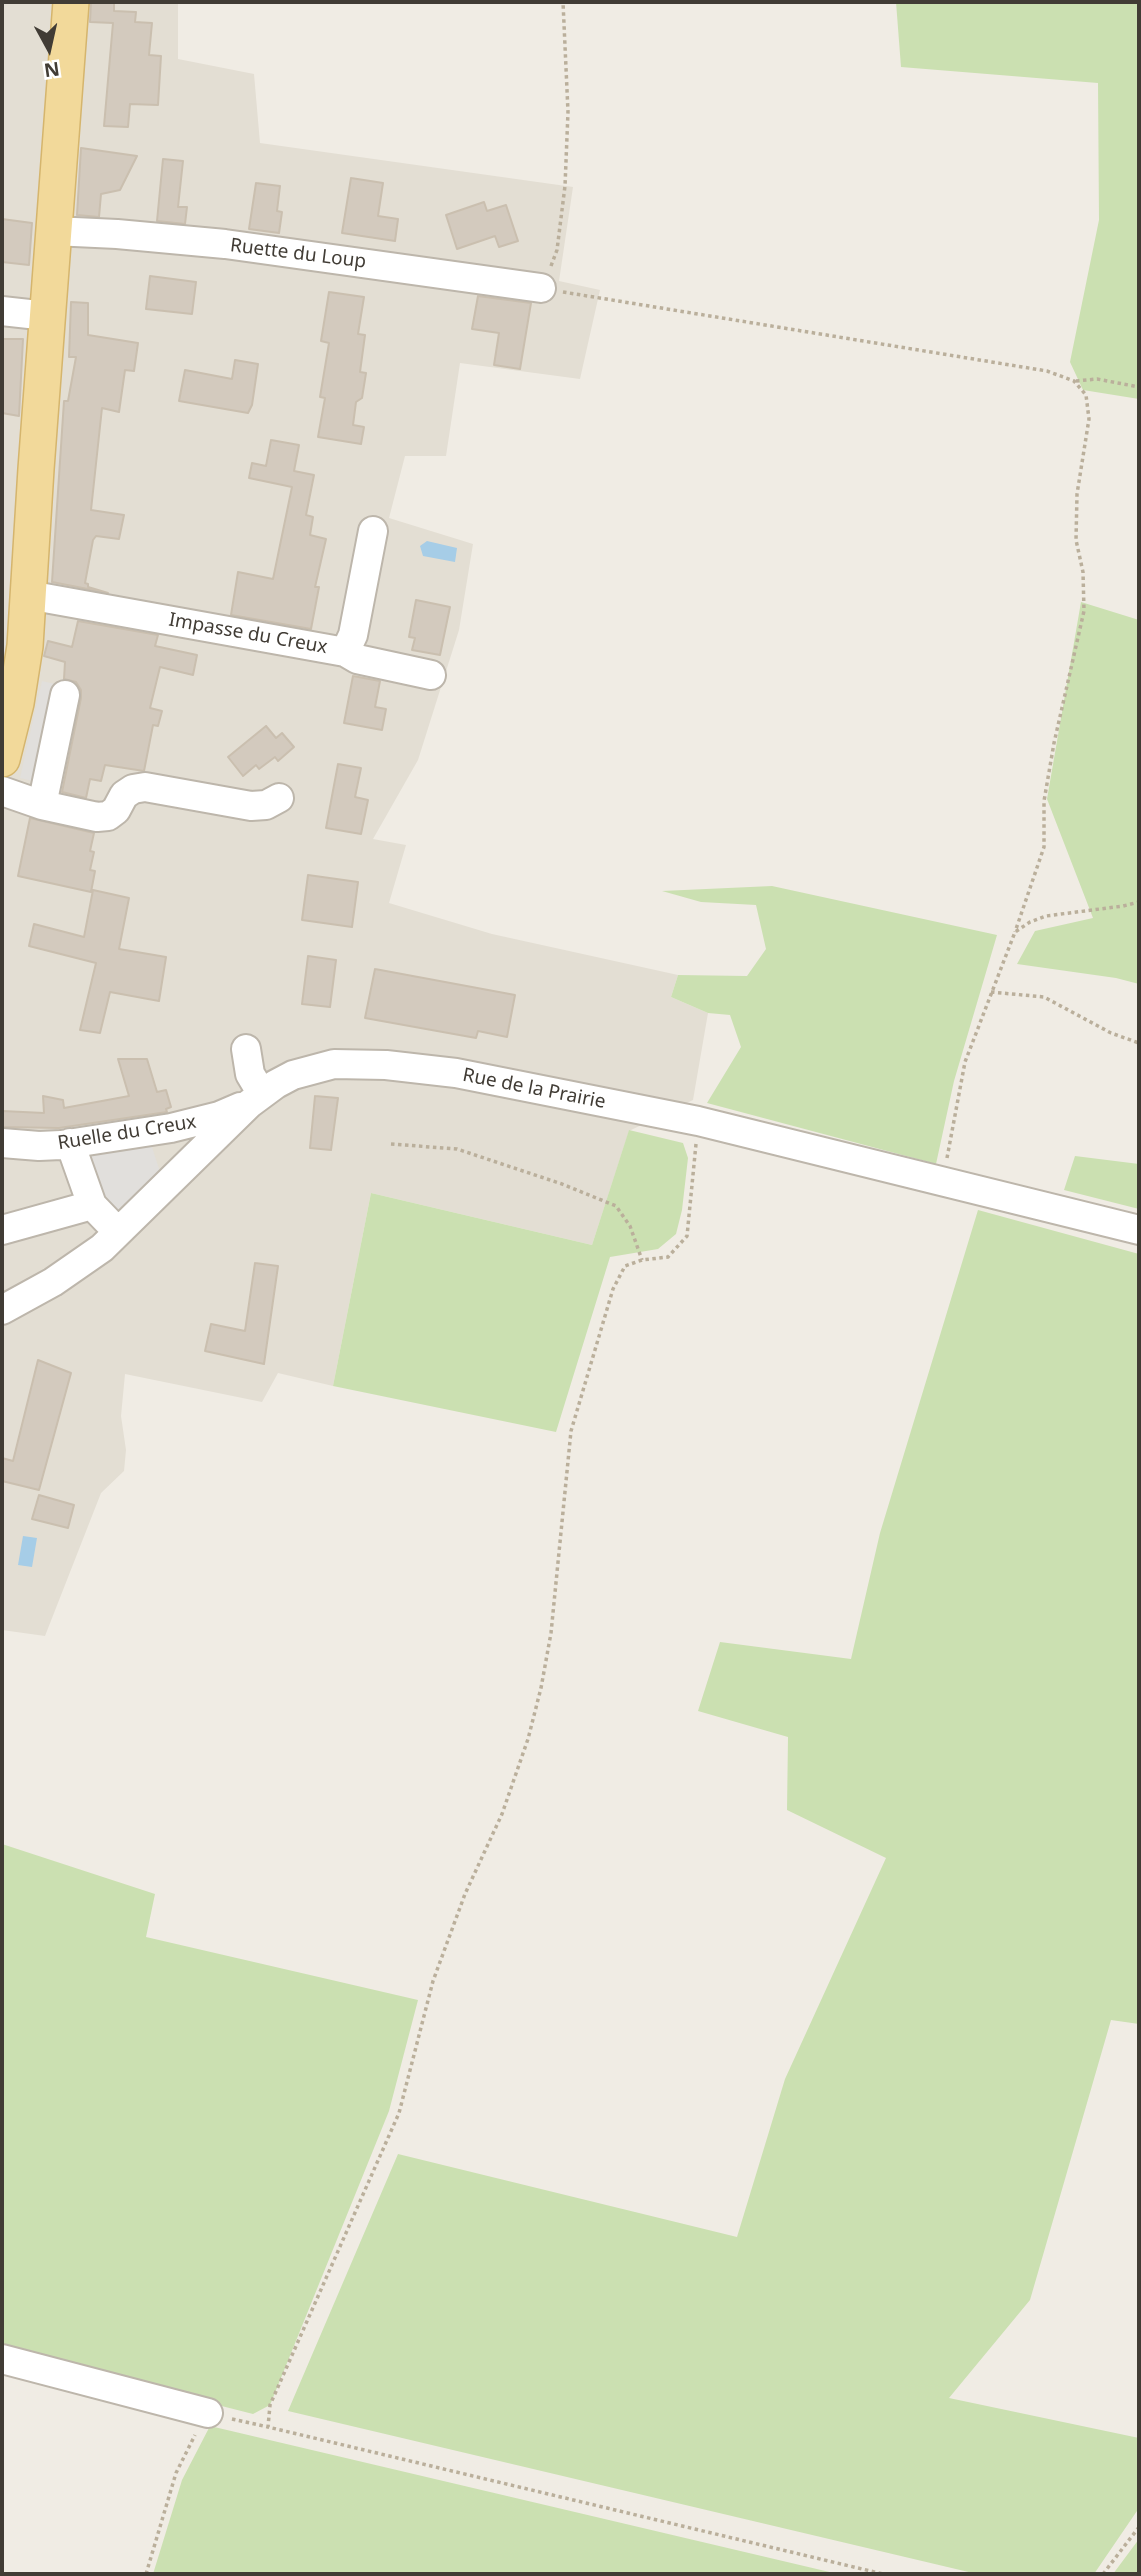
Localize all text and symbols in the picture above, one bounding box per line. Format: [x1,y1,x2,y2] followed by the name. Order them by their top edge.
[14,14,84,84] north arrow
[42,56,61,84] text: N
[229,234,367,274] street label: Ruette du Loup
[167,609,329,659] street label: Impasse du Creux
[461,1064,607,1114] street label: Rue de la Prairie
[56,1111,198,1155] street label: Ruelle du Creux

